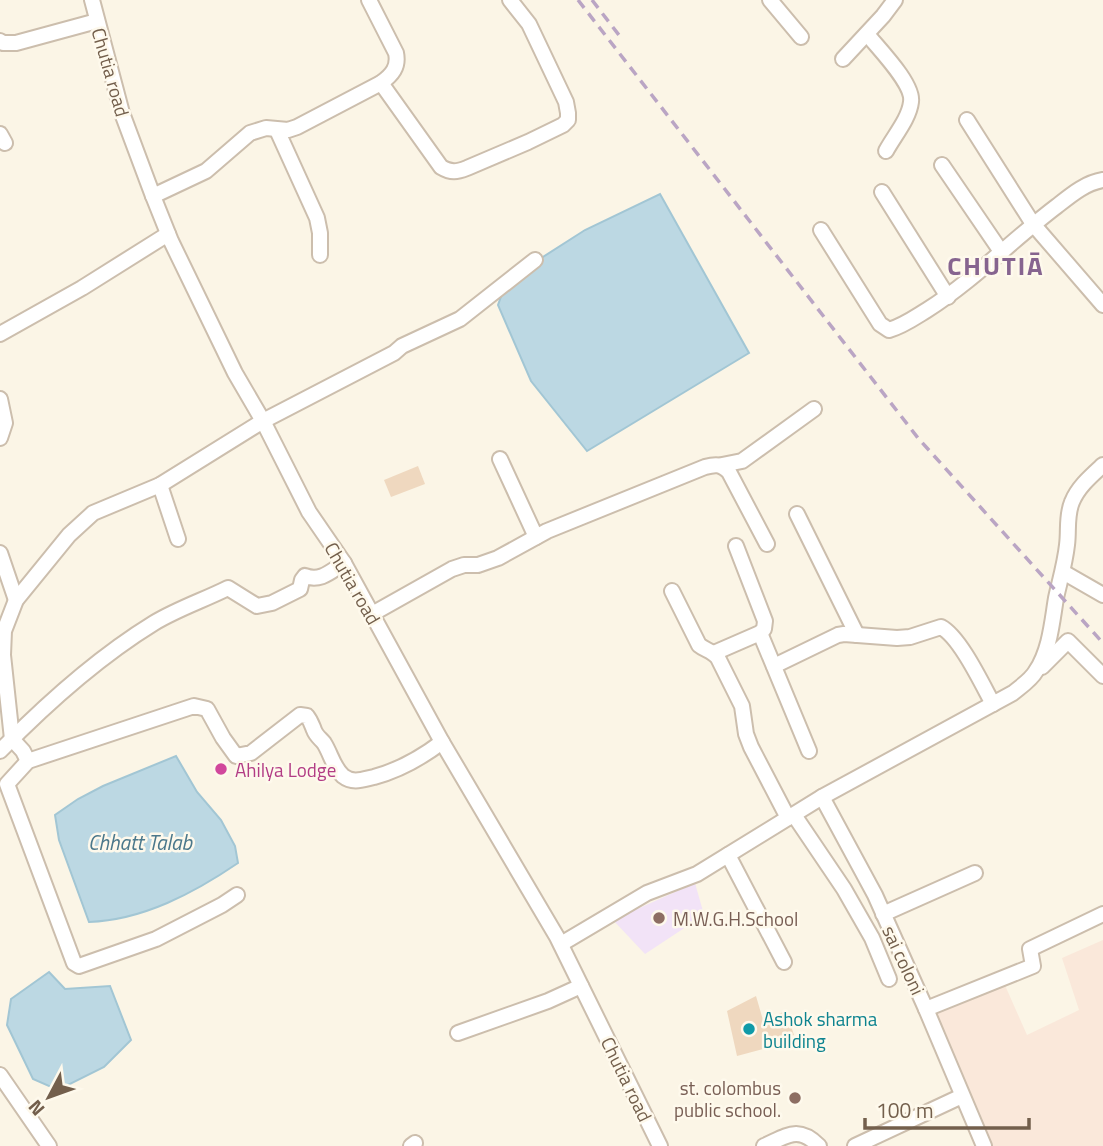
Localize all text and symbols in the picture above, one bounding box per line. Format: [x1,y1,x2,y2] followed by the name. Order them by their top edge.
[84,24,138,120] street label: Chutia road
[947,246,1045,285] district label: CHUTIĀ
[318,536,388,630] street label: Chutia road
[235,755,336,784] place label: Ahilya Lodge
[213,761,229,777] marker: Ahilya Lodge
[88,826,194,858] water label: Chhatt Talab
[673,904,798,933] place label: M.W.G.H.School
[651,910,667,926] marker: M.W.G.H.School
[875,920,933,1000] street label: sai coloni
[763,1004,878,1055] place label: Ashok sharma building
[741,1021,757,1037] marker: Ashok sharma building
[594,1032,660,1126] street label: Chutia road
[14,1062,84,1132] north arrow
[674,1073,781,1124] place label: st. colombus public school.
[865,1086,1030,1130] scale bar
[787,1090,803,1106] marker: st. colombus public school.
[21,1094,51,1123] text: N
[876,1094,933,1126] text: 100 m

